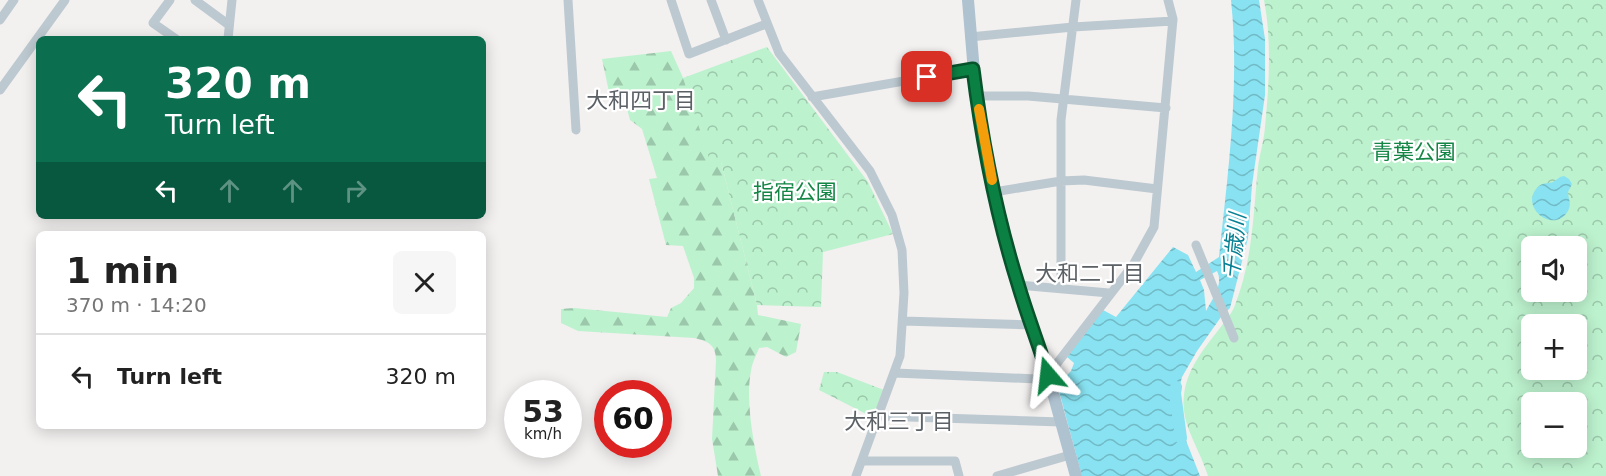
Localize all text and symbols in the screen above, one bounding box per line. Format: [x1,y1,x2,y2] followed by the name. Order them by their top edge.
[901,51,952,102] pin
[165,59,311,108] text: 320 m
[66,60,144,138] icon: left
[910,60,943,93] icon: arrive
[586,88,696,113] district label: 大和四丁目
[165,109,275,140] text: Turn left
[1372,140,1456,164] park label: 青葉公園
[150,174,183,207] icon: left
[213,174,246,207] icon: ahead
[276,174,309,207] icon: ahead
[339,174,372,207] icon: right
[753,180,837,204] park label: 指宿公園
[1219,210,1251,280] water label: 千歳川
[1521,236,1587,458] map controls
[1521,236,1587,302] button: sound
[66,250,179,291] text: 1 min
[393,251,456,314] button: close
[1035,261,1145,286] district label: 大和二丁目
[66,293,207,317] text: 370 m · 14:20
[1521,314,1587,380] button: +
[1016,343,1080,407] position arrow
[66,360,99,393] icon: left
[117,364,222,389] text: Turn left
[386,364,456,389] text: 320 m
[594,380,672,458] speed limit sign: 60
[1521,392,1587,458] button: −
[522,394,564,429] text: 53
[844,409,954,434] district label: 大和三丁目
[524,425,562,443] text: km/h

